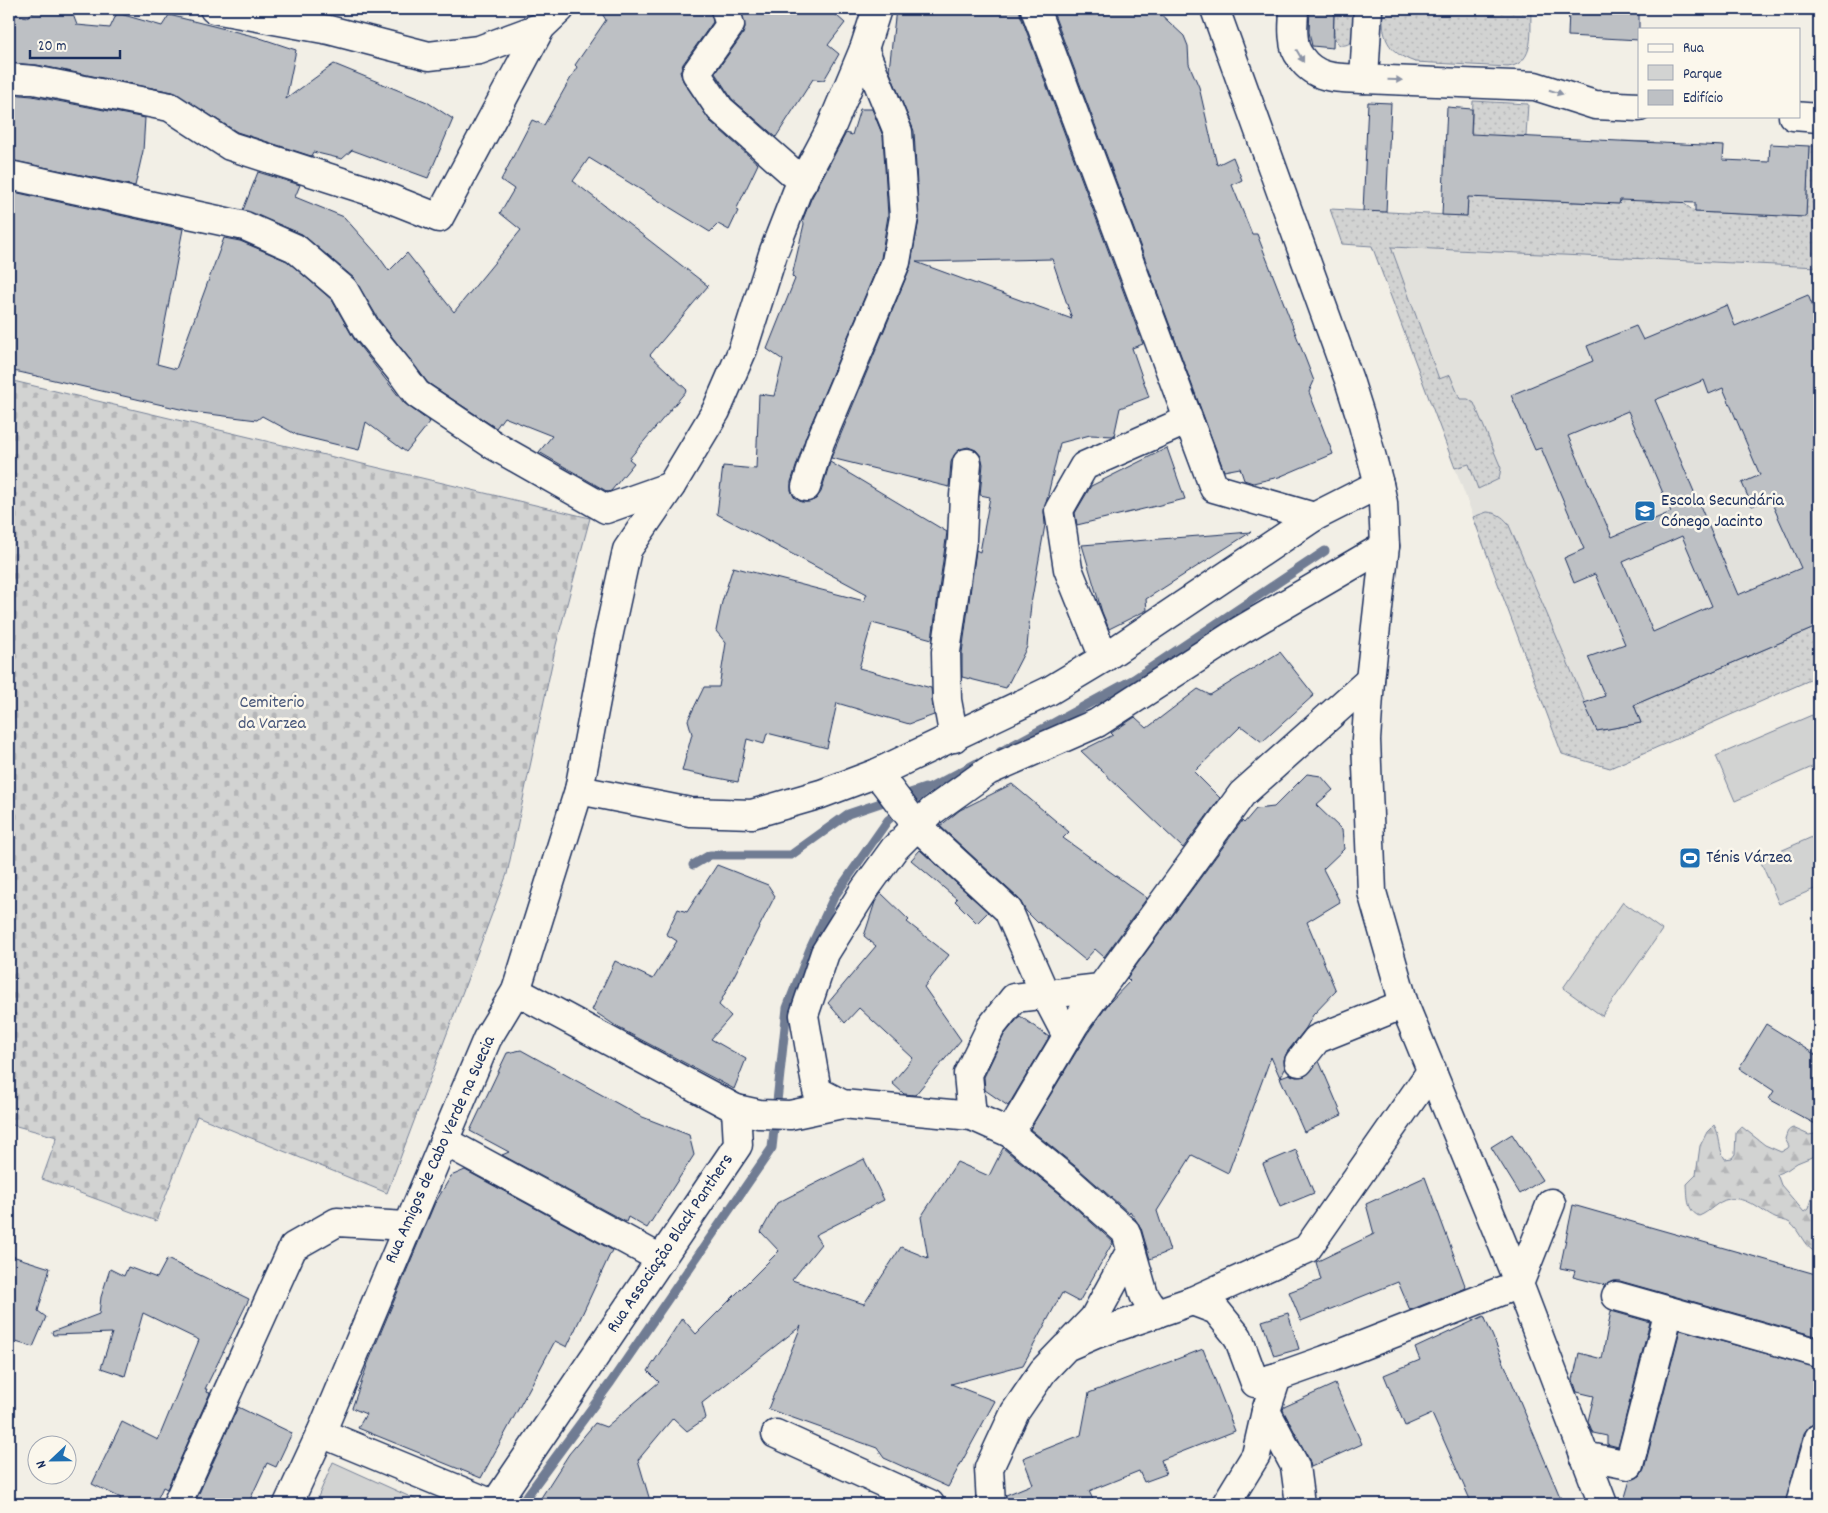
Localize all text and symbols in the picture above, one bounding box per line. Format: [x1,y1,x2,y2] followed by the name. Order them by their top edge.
[30,28,120,60] scale bar
[1638,28,1800,118] legend
[38,36,66,58] text: 20 m
[1683,38,1705,60] text: Rua
[1296,48,1304,63] one-way arrow
[1683,64,1723,86] text: Parque
[1387,77,1403,85] one-way arrow
[1549,88,1564,96] one-way arrow
[1683,88,1723,110] text: Edifício
[1661,489,1784,535] place label: Escola Secundária Cónego Jacinto
[1633,499,1657,523] school or university icon: Escola Secundária Cónego Jacinto
[238,691,307,737] park label: Cemiterio da Varzea
[1678,846,1702,870] sports icon: Ténis Várzea
[1706,846,1792,871] place label: Ténis Várzea
[379,1032,503,1268] street label: Rua Amigos de Cabo Verde na Suecia
[602,1149,740,1339] street label: Rua Associação Black Panthers
[28,1436,78,1486] north arrow
[31,1457,52,1471] text: N

